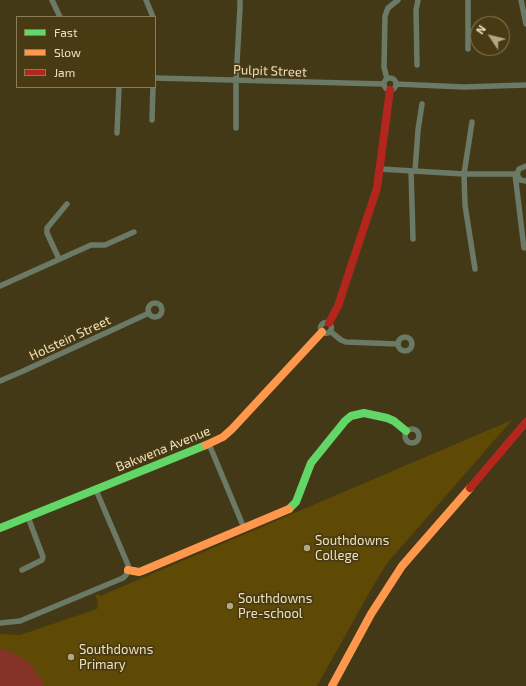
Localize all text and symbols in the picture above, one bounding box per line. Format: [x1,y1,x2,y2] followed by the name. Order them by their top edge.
[16,16,156,88] legend
[470,16,510,56] north arrow
[473,22,488,36] text: N
[54,25,77,39] text: Fast
[54,45,81,59] text: Slow
[233,62,307,80] street label: Pulpit Street
[54,65,75,79] text: Jam
[27,312,113,364] street label: Holstein Street
[113,423,213,475] street label: Bakwena Avenue
[315,533,389,564] place label: Southdowns College
[302,543,312,553] marker: Southdowns College
[238,591,312,622] place label: Southdowns Pre-school
[225,601,235,611] marker: Southdowns Pre-school
[79,642,153,673] place label: Southdowns Primary
[66,652,76,662] marker: Southdowns Primary

